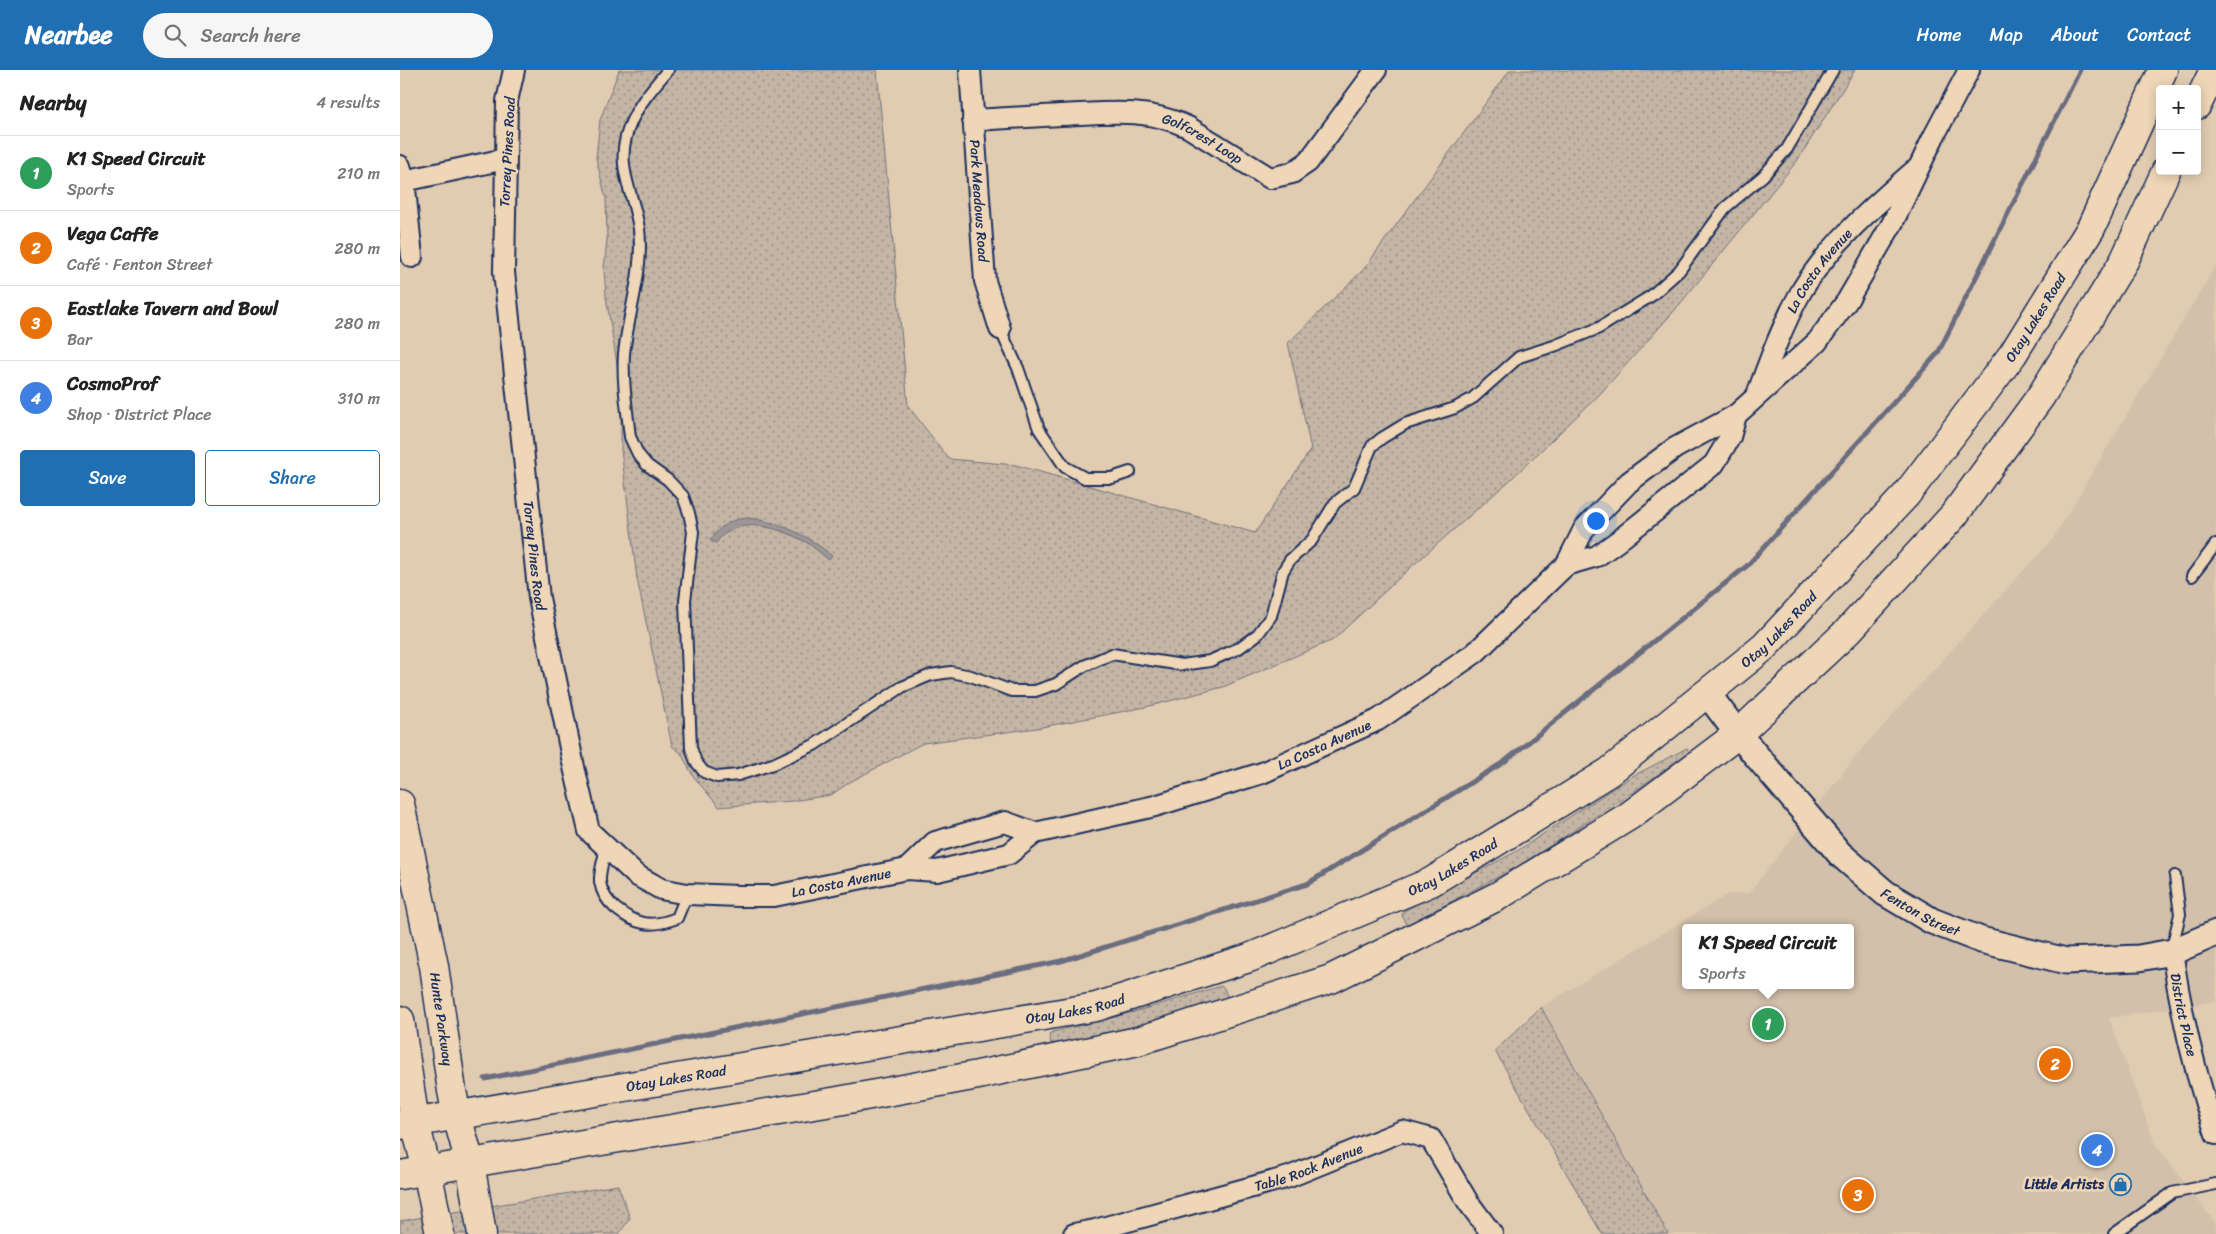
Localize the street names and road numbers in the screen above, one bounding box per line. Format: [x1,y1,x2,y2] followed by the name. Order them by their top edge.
[492,95,523,208] street label: Torrey Pines Road
[1159,106,1248,171] street label: Golfcrest Loop
[962,139,996,265] street label: Park Meadows Road
[1780,222,1859,318] street label: La Costa Avenue
[1999,267,2074,368] street label: Otay Lakes Road
[516,499,554,614] street label: Torrey Pines Road
[1735,584,1825,674] street label: Otay Lakes Road
[1273,713,1376,777] street label: La Costa Avenue
[1404,831,1504,903] street label: Otay Lakes Road
[789,861,893,905] street label: La Costa Avenue
[1876,881,1965,944] street label: Fenton Street
[422,971,460,1068] street label: Hunte Parkway
[2163,971,2204,1060] street label: District Place
[1024,986,1130,1032] street label: Otay Lakes Road
[624,1058,730,1099] street label: Otay Lakes Road
[1251,1136,1367,1199] street label: Table Rock Avenue

